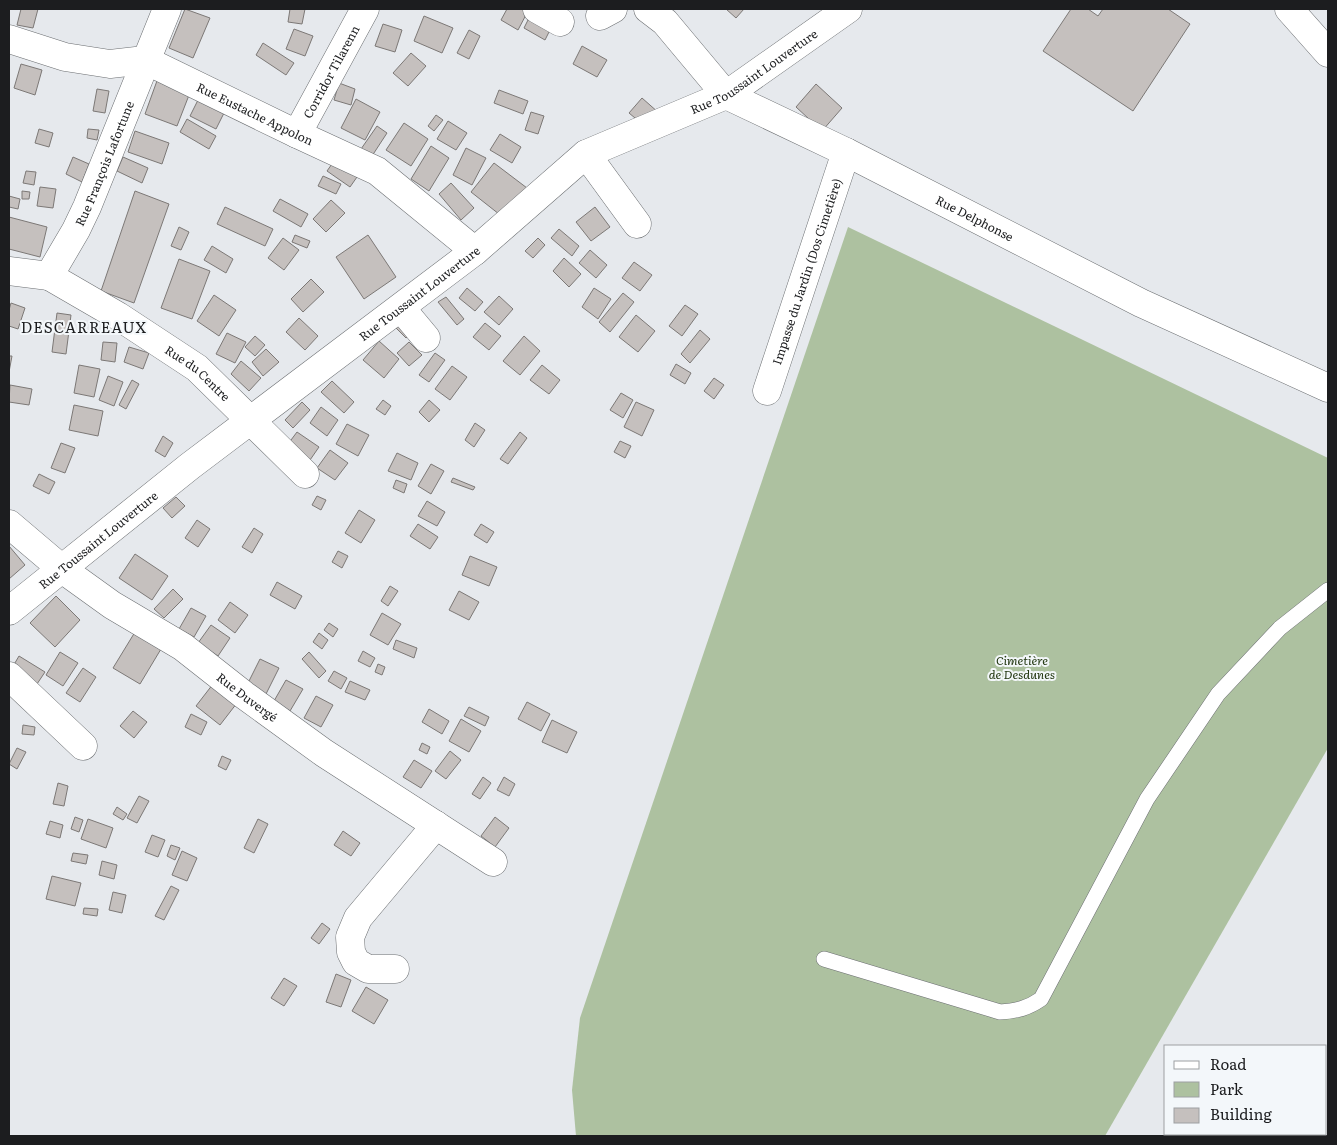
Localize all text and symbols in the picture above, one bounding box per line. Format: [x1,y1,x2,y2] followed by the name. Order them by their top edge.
[298,22,364,121] street label: Corridor Tilarenn
[687,24,821,118] street label: Rue Toussaint Louverture
[194,78,316,149] street label: Rue Eustache Appolon
[70,98,138,229] street label: Rue François Lafortune
[767,176,846,367] street label: Impasse du Jardin (Dos Cimetière)
[933,190,1017,245] street label: Rue Delphonse
[355,242,484,345] street label: Rue Toussaint Louverture
[21,315,147,338] district label: DESCARREAUX
[162,340,235,405] street label: Rue du Centre
[35,486,161,593] street label: Rue Toussaint Louverture
[989,651,1055,683] park label: Cimetière de Desdunes
[213,668,282,726] street label: Rue Duvergé
[1164,1045,1327,1135] legend
[1210,1052,1246,1075] text: Road
[1210,1077,1244,1100] text: Park
[1210,1102,1272,1125] text: Building

